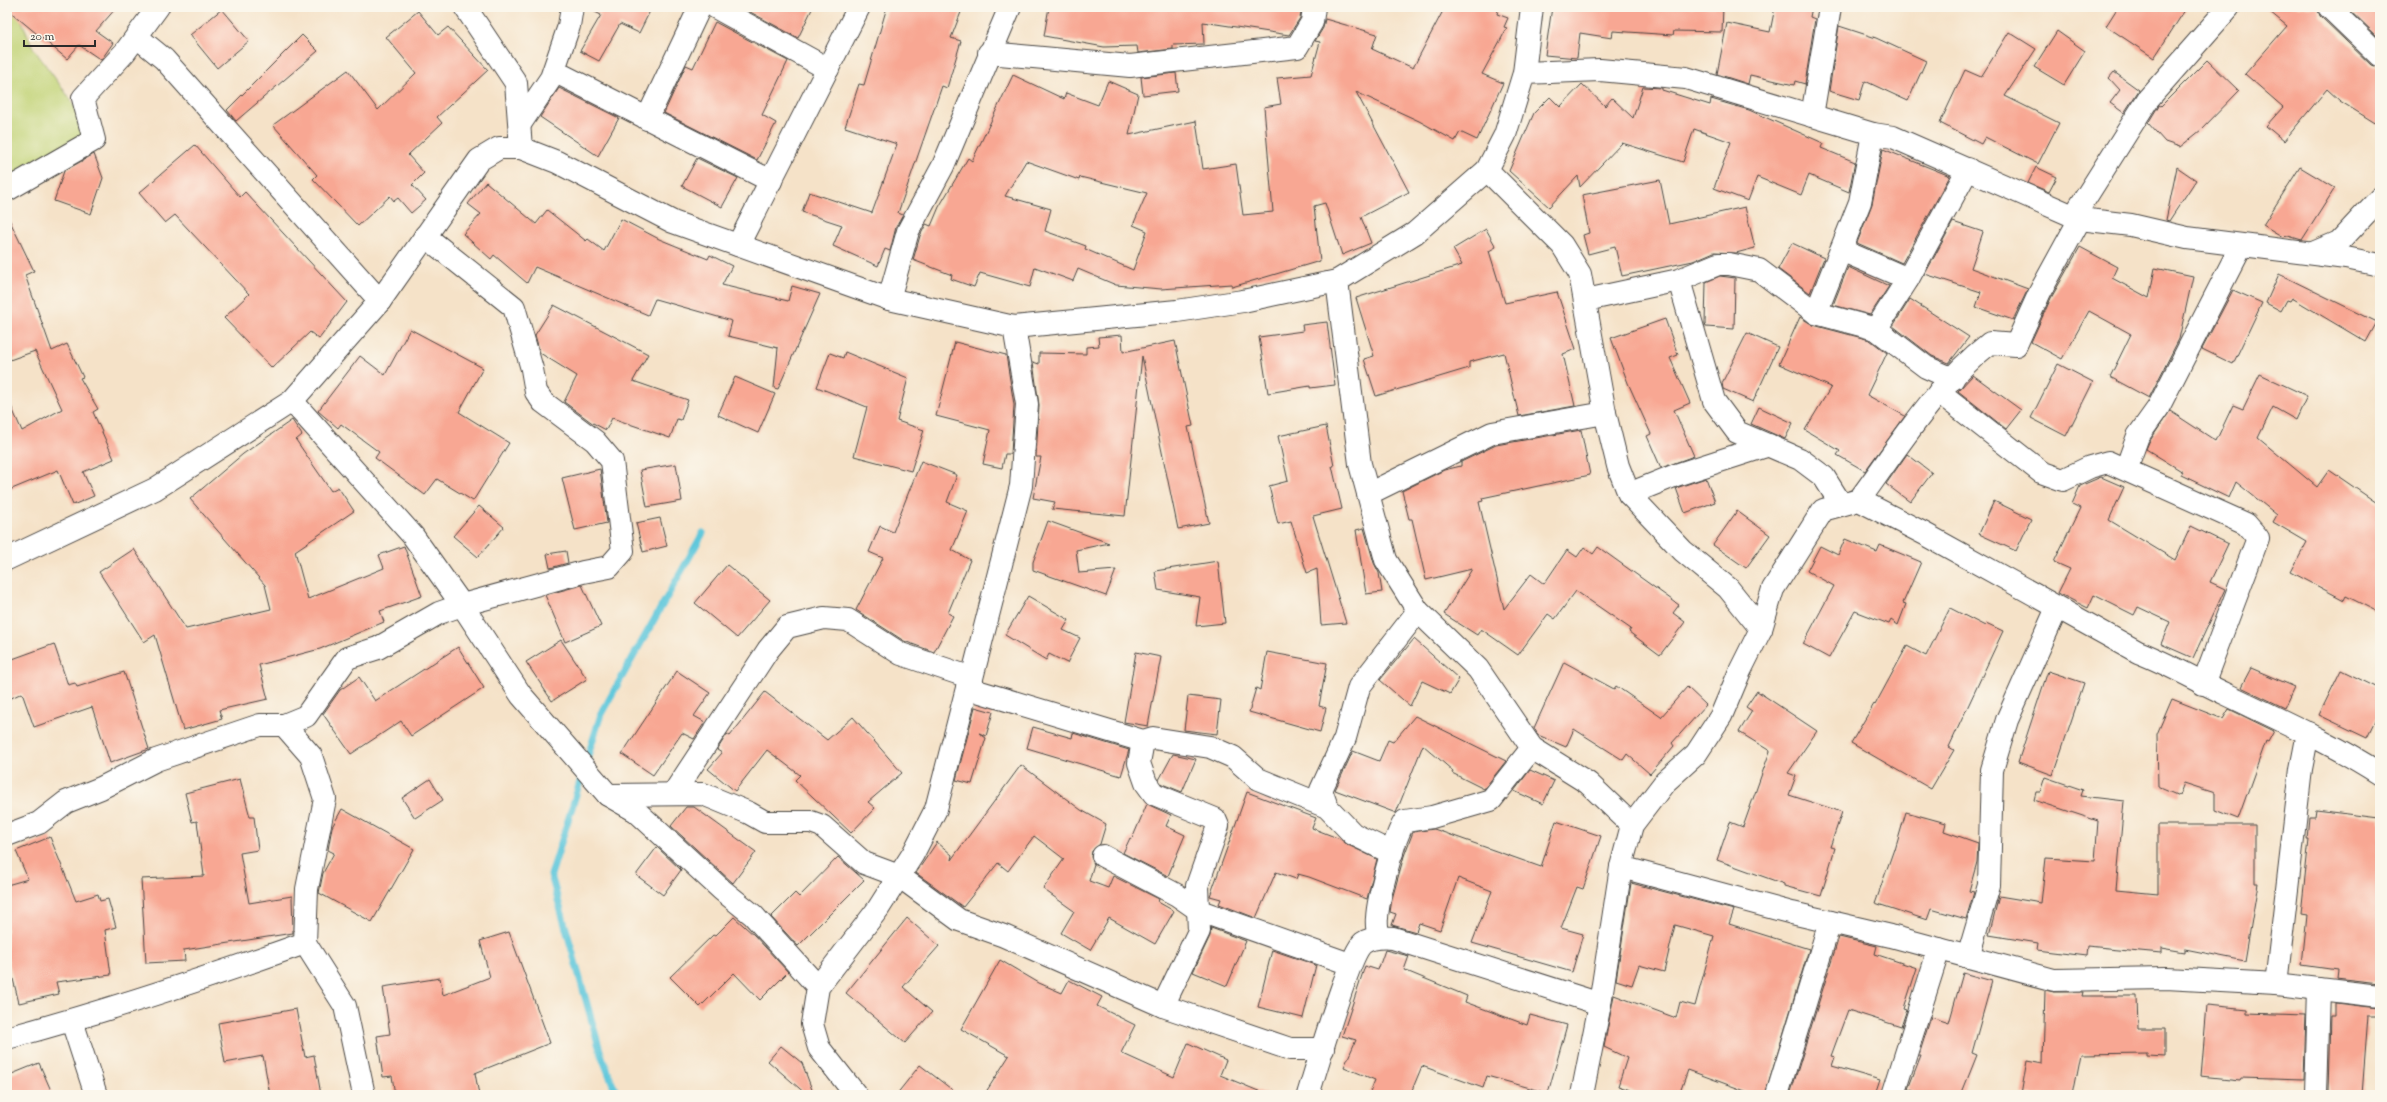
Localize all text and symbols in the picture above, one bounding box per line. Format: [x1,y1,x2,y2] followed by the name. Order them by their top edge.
[24,22,95,48] scale bar
[30,28,55,46] text: 20 m

